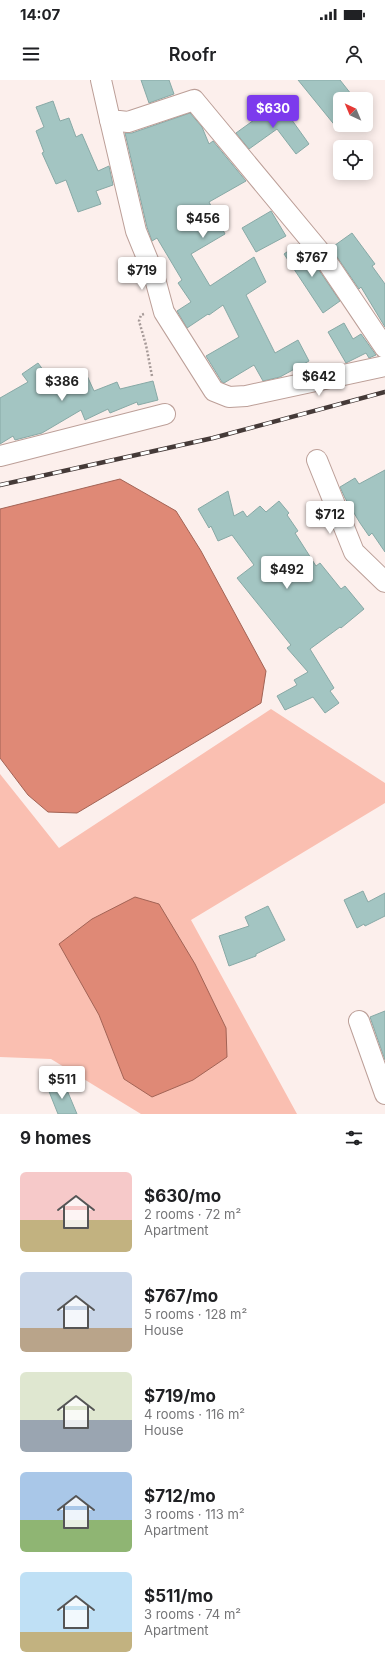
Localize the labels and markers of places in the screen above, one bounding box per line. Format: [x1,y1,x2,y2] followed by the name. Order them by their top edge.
[249,95,297,129] pin: $630
[179,205,227,239] pin: $456
[288,244,336,278] pin: $767
[118,257,166,291] pin: $719
[295,363,343,397] pin: $642
[38,368,86,402] pin: $386
[306,501,354,535] pin: $712
[263,556,311,590] pin: $492
[38,1066,86,1100] pin: $511

